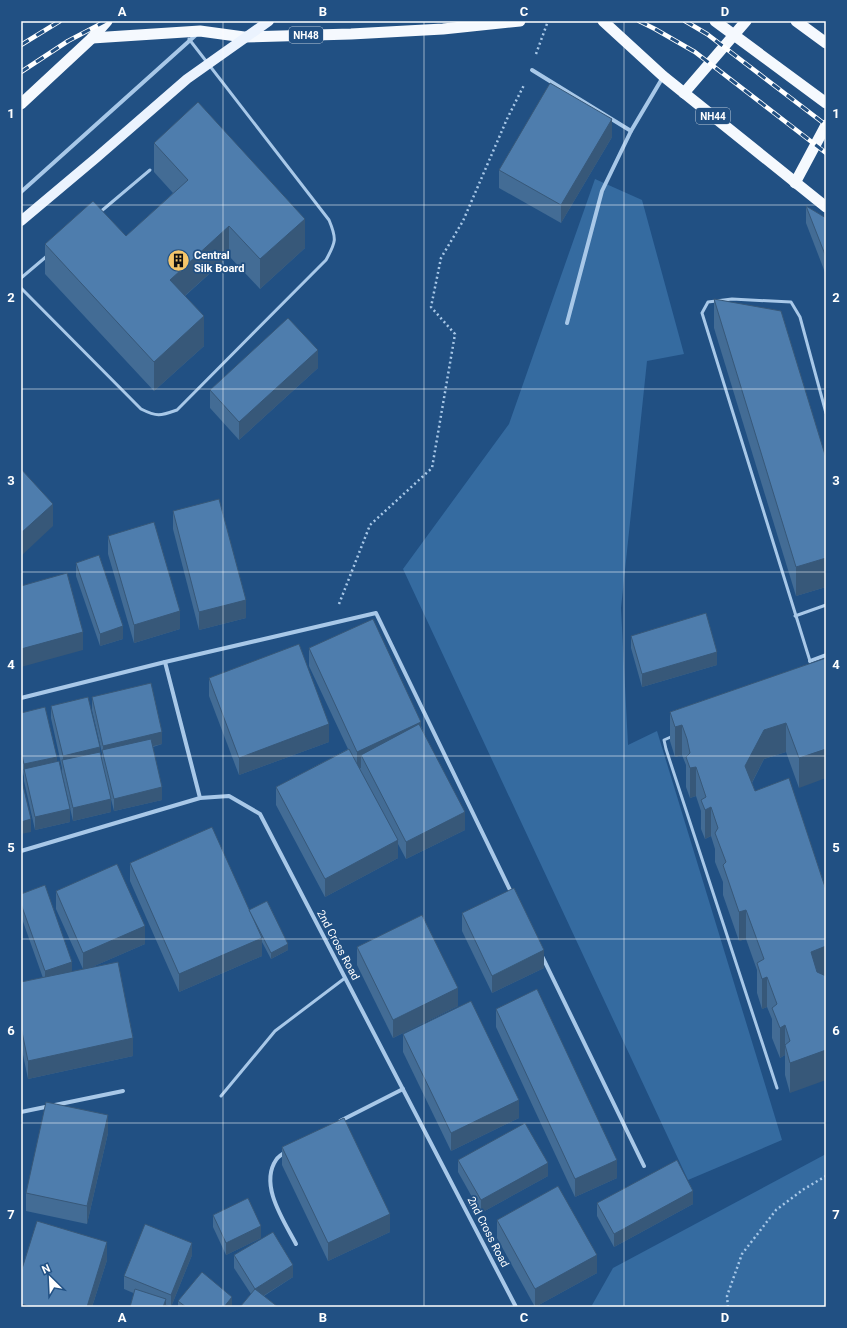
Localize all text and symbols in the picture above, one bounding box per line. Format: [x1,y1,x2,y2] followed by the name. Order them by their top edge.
[118,4,127,19] text: A
[319,4,327,19] text: B
[520,4,529,19] text: C
[721,4,729,19] text: D
[289,27,323,43] road number: NH48
[7,106,15,121] text: 1
[832,106,840,121] text: 1
[696,108,730,124] road number: NH44
[165,248,191,274] building icon: Central Silk Board
[194,249,244,275] place label: Central Silk Board
[7,290,15,305] text: 2
[832,290,840,305] text: 2
[7,473,15,488] text: 3
[832,473,840,488] text: 3
[7,657,15,672] text: 4
[832,657,840,672] text: 4
[7,840,15,855] text: 5
[832,840,840,855] text: 5
[314,908,362,982] street label: 2nd Cross Road
[7,1023,15,1038] text: 6
[832,1023,840,1038] text: 6
[465,1194,511,1270] street label: 2nd Cross Road
[7,1207,15,1222] text: 7
[832,1207,840,1222] text: 7
[30,1258,70,1298] north arrow
[40,1262,53,1277] text: N
[118,1310,127,1325] text: A
[319,1310,327,1325] text: B
[520,1310,529,1325] text: C
[721,1310,729,1325] text: D

